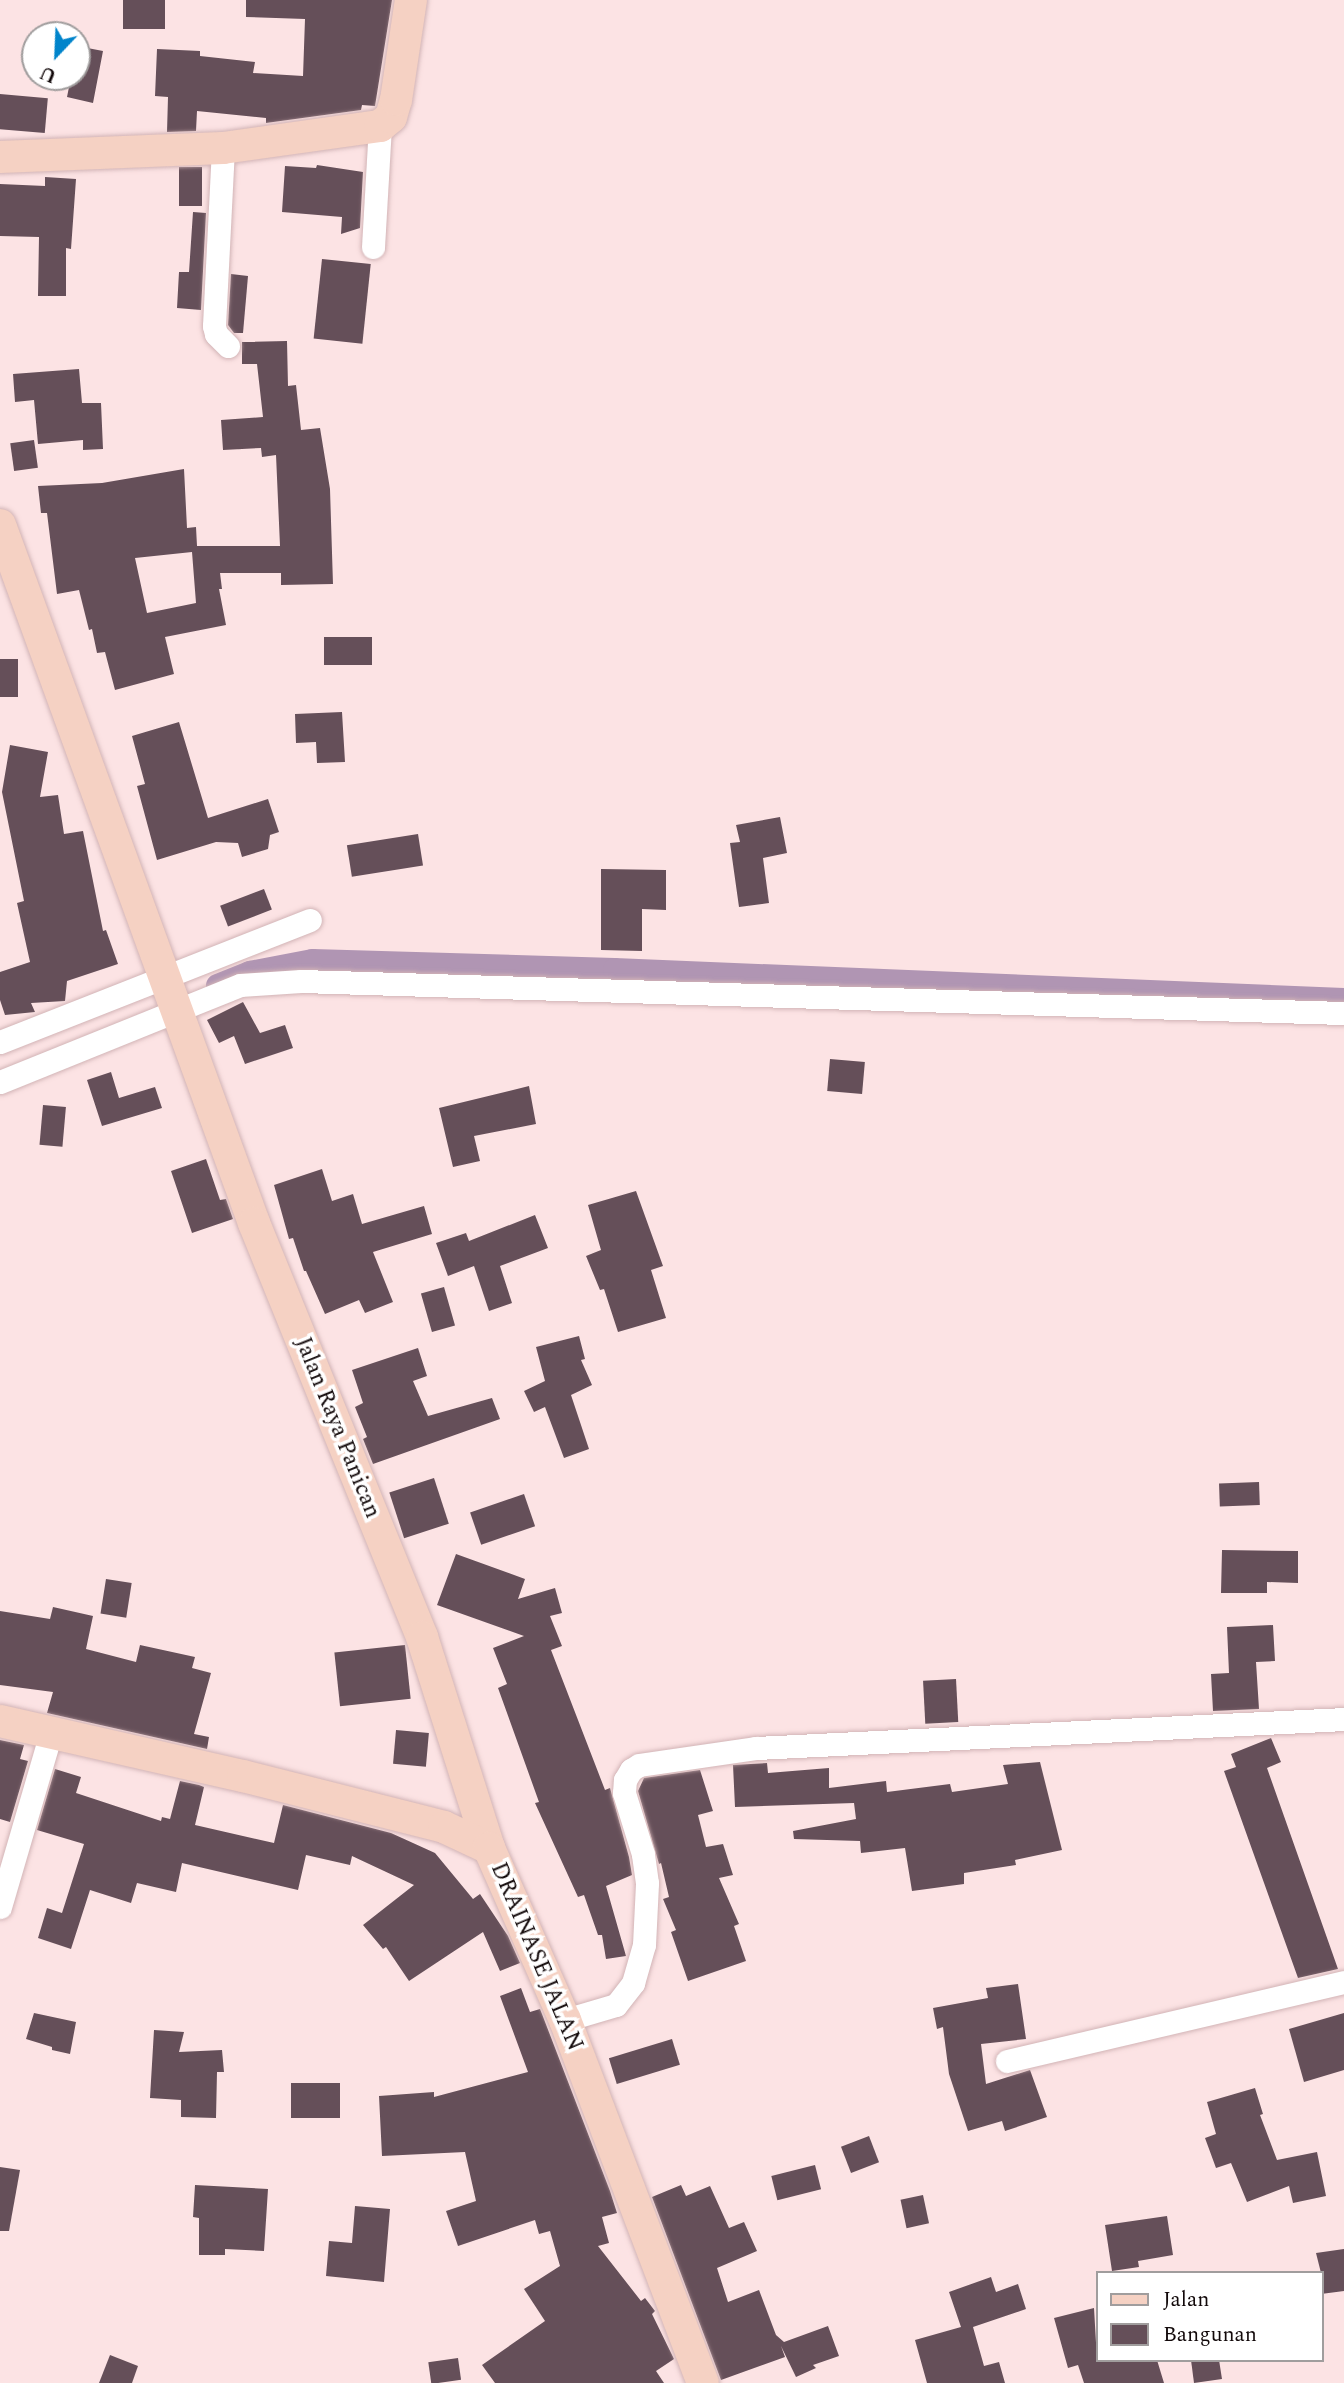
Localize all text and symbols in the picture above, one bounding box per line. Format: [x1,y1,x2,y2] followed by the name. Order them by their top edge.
[21,21,91,91] north arrow
[35,57,61,90] text: U
[288,1333,386,1523] street label: Jalan Raya Panican
[484,1859,588,2055] street label: DRAINASE JALAN
[1096,2271,1323,2362] legend
[1163,2284,1209,2316] text: Jalan
[1163,2319,1257,2351] text: Bangunan

